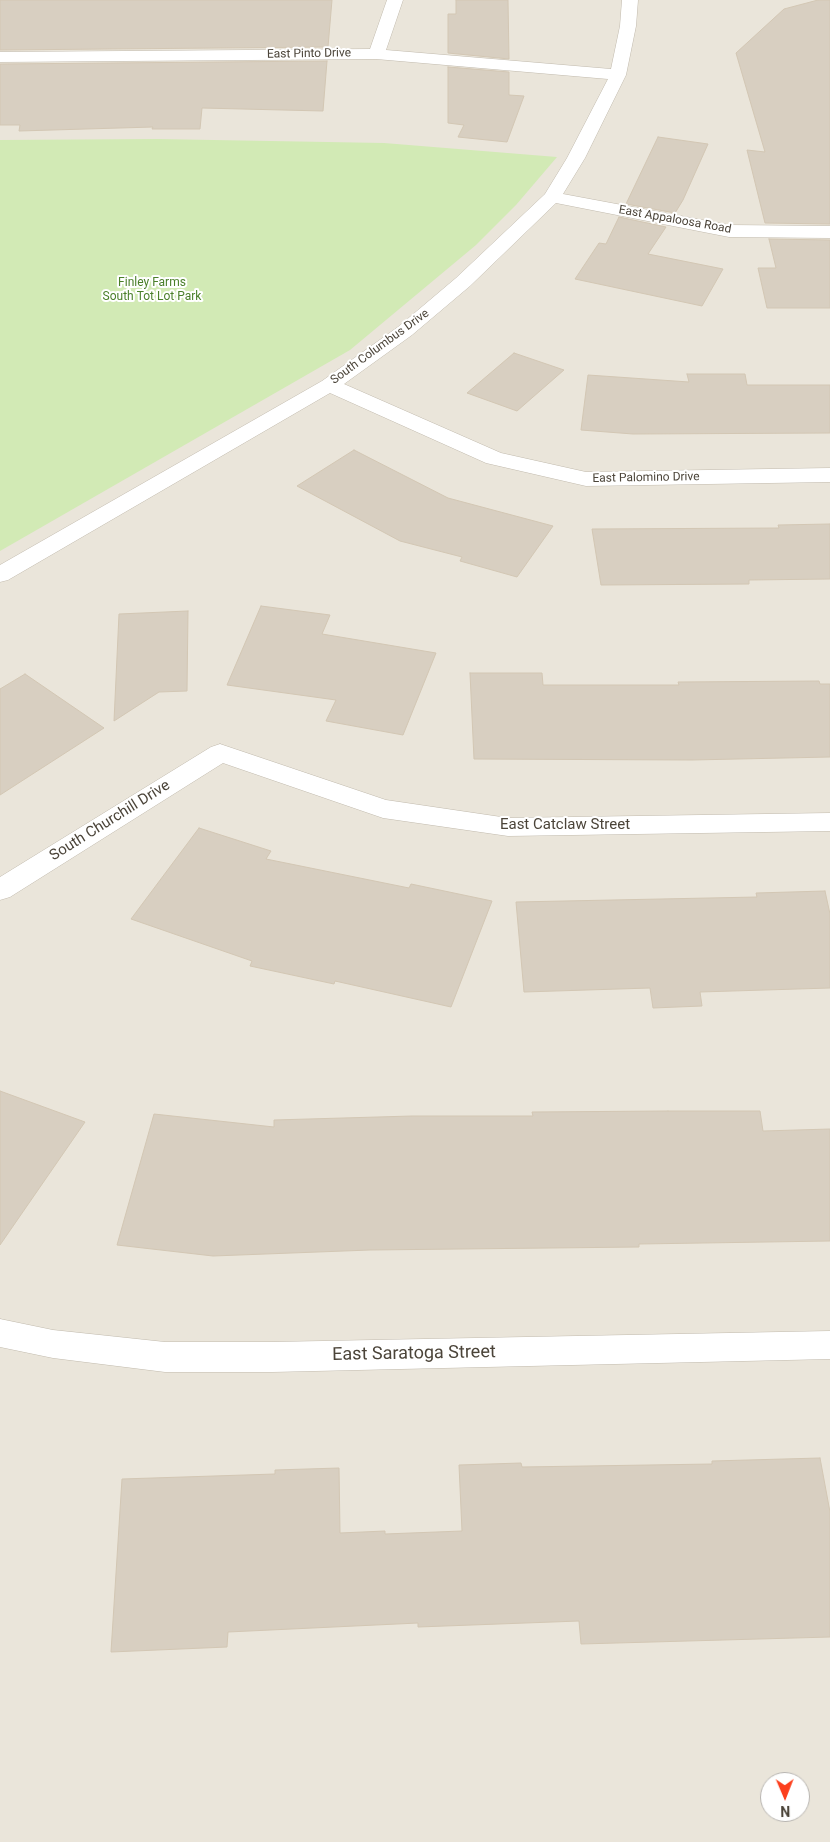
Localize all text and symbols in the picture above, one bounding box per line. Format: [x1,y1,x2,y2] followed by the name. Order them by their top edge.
[267,46,351,62] street label: East Pinto Drive
[618,203,732,237] street label: East Appaloosa Road
[103,276,201,304] park label: Finley Farms South Tot Lot Park
[328,306,432,388] street label: South Columbus Drive
[592,470,700,486] street label: East Palomino Drive
[47,777,173,865] street label: South Churchill Drive
[500,816,630,834] street label: East Catclaw Street
[332,1342,496,1366] street label: East Saratoga Street
[760,1772,810,1822] north arrow
[780,1803,790,1819] text: N

